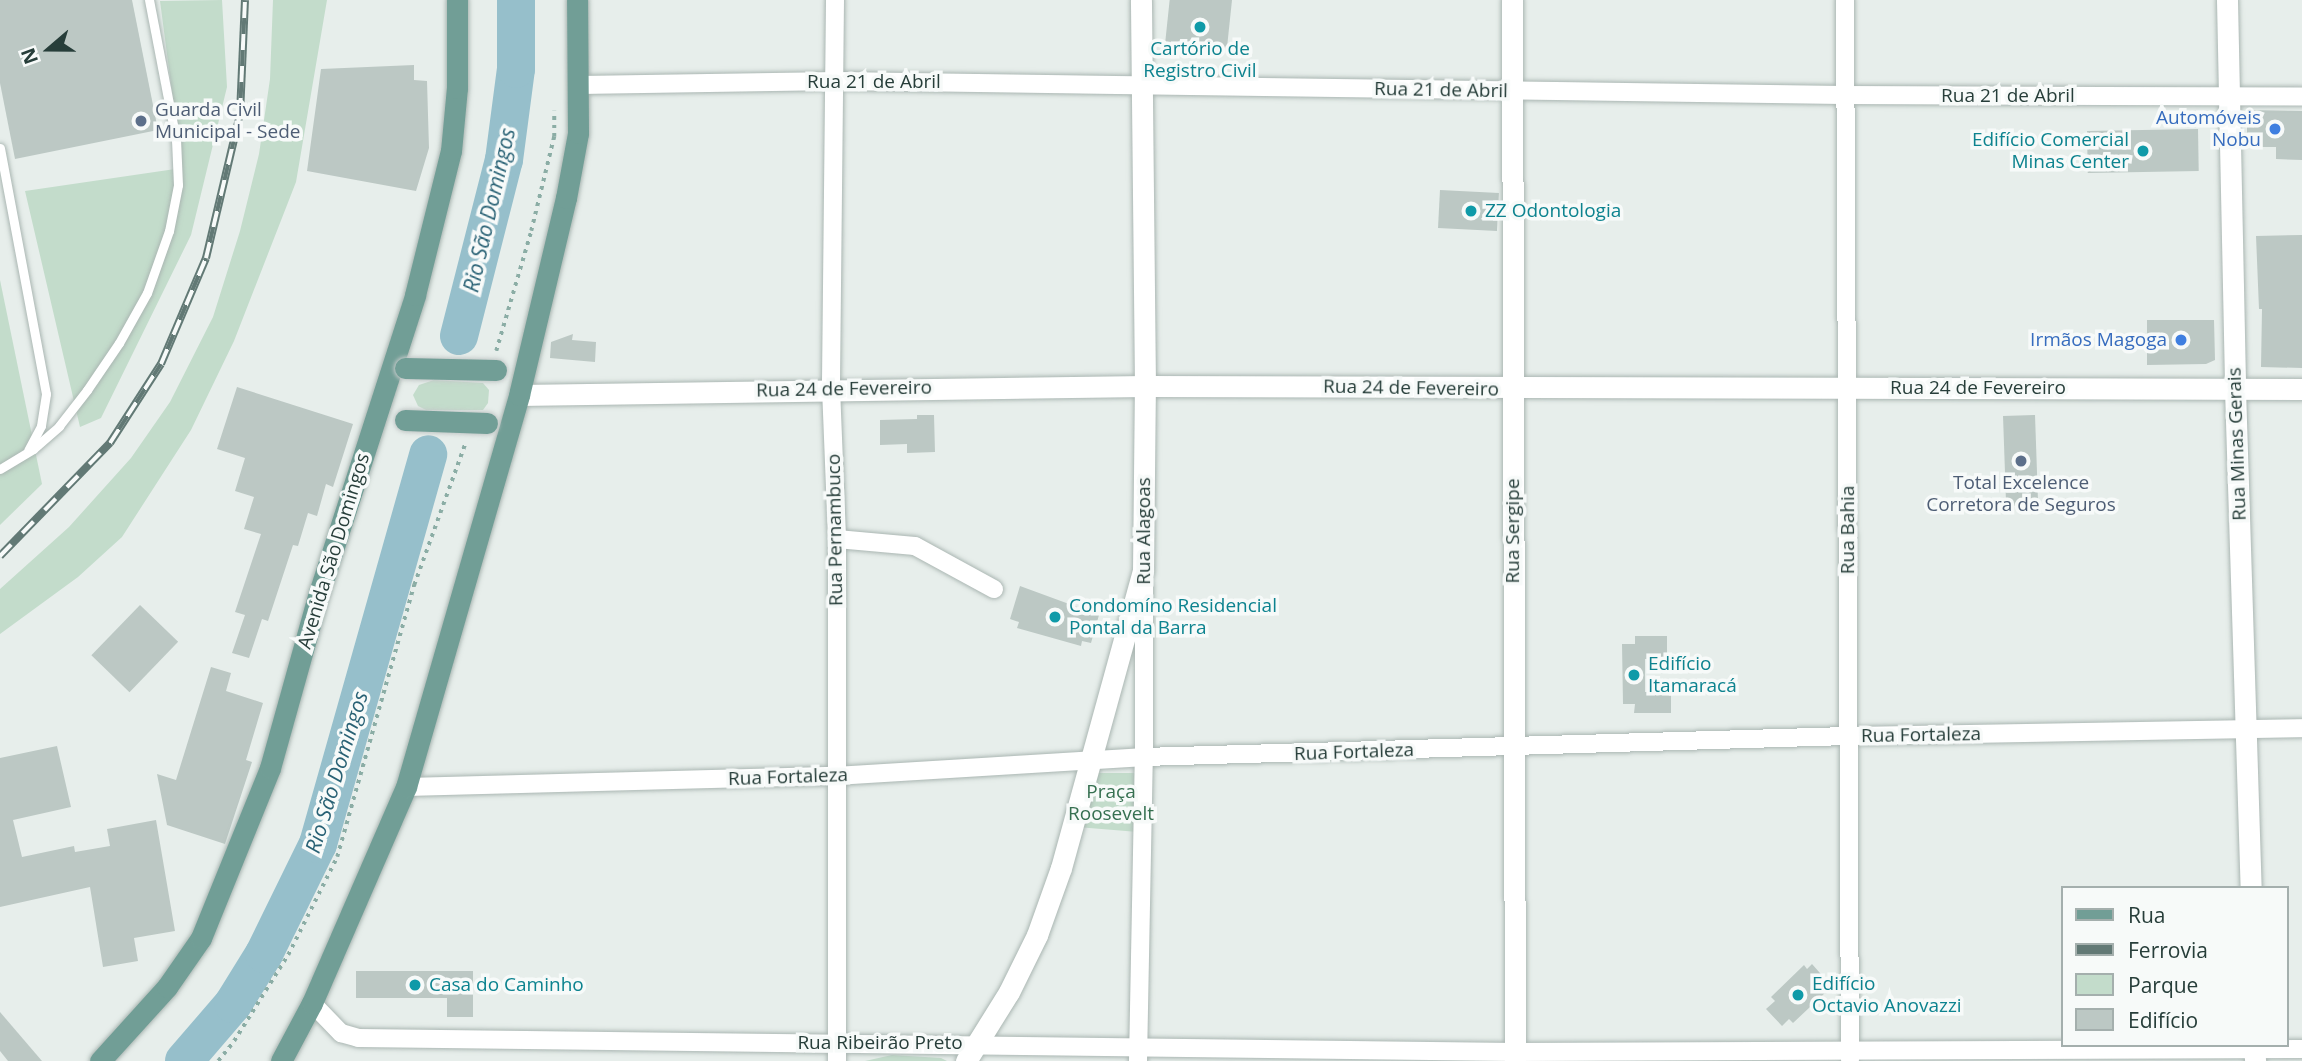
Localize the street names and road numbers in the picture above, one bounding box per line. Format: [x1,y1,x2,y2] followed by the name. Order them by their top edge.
[807,71,941,93] street label: Rua 21 de Abril
[1374,77,1508,103] street label: Rua 21 de Abril
[1941,85,2075,107] street label: Rua 21 de Abril
[2223,367,2251,521] street label: Rua Minas Gerais
[1323,375,1499,401] street label: Rua 24 de Fevereiro
[756,376,932,402] street label: Rua 24 de Fevereiro
[1890,377,2066,399] street label: Rua 24 de Fevereiro
[293,451,375,651] street label: Avenida São Domingos
[822,454,848,606] street label: Rua Pernambuco
[1133,477,1155,585] street label: Rua Alagoas
[1502,478,1524,584] street label: Rua Sergipe
[1837,486,1859,574] street label: Rua Bahia
[1861,723,1981,747] street label: Rua Fortaleza
[1294,739,1414,765] street label: Rua Fortaleza
[728,764,848,790] street label: Rua Fortaleza
[797,1032,963,1054] street label: Rua Ribeirão Preto

